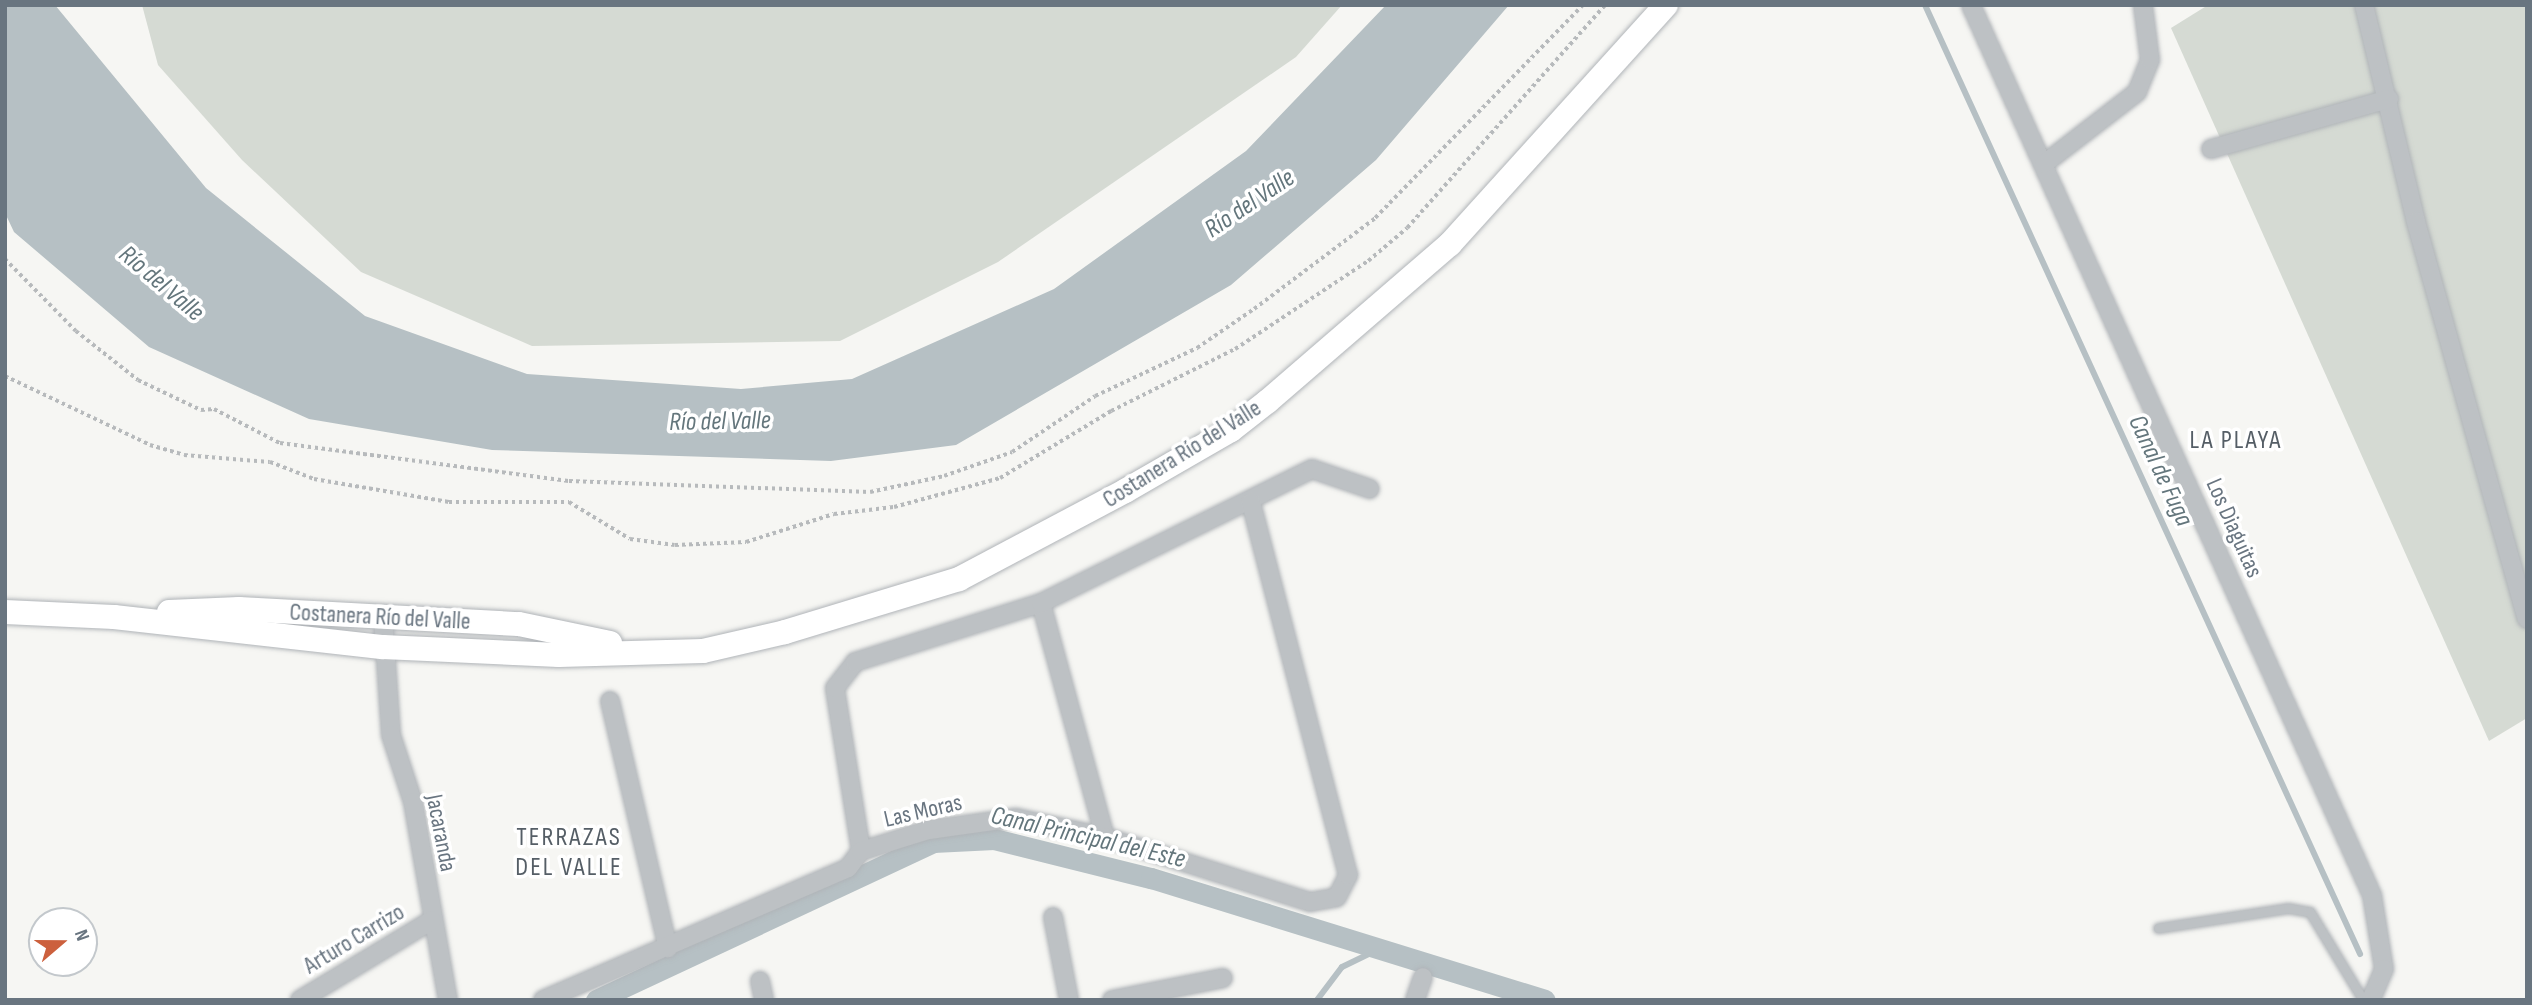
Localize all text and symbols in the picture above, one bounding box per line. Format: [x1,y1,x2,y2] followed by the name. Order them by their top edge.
[1199,163,1301,245] water label: Río del Valle
[112,239,210,329] water label: Río del Valle
[1098,394,1266,514] street label: Costanera Río del Valle
[669,406,771,438] water label: Río del Valle
[2121,411,2199,531] water label: Canal de Fuga
[2191,425,2281,457] district label: LA PLAYA
[2199,474,2269,582] street label: Los Diaguitas
[289,598,471,636] street label: Costanera Río del Valle
[881,788,965,834] street label: Las Moras
[419,792,463,874] street label: Jacaranda
[988,800,1188,876] water label: Canal Principal del Este
[516,822,622,884] district label: TERRAZAS DEL VALLE
[298,898,410,980] street label: Arturo Carrizo
[28,907,98,977] north arrow
[69,927,94,944] text: N

